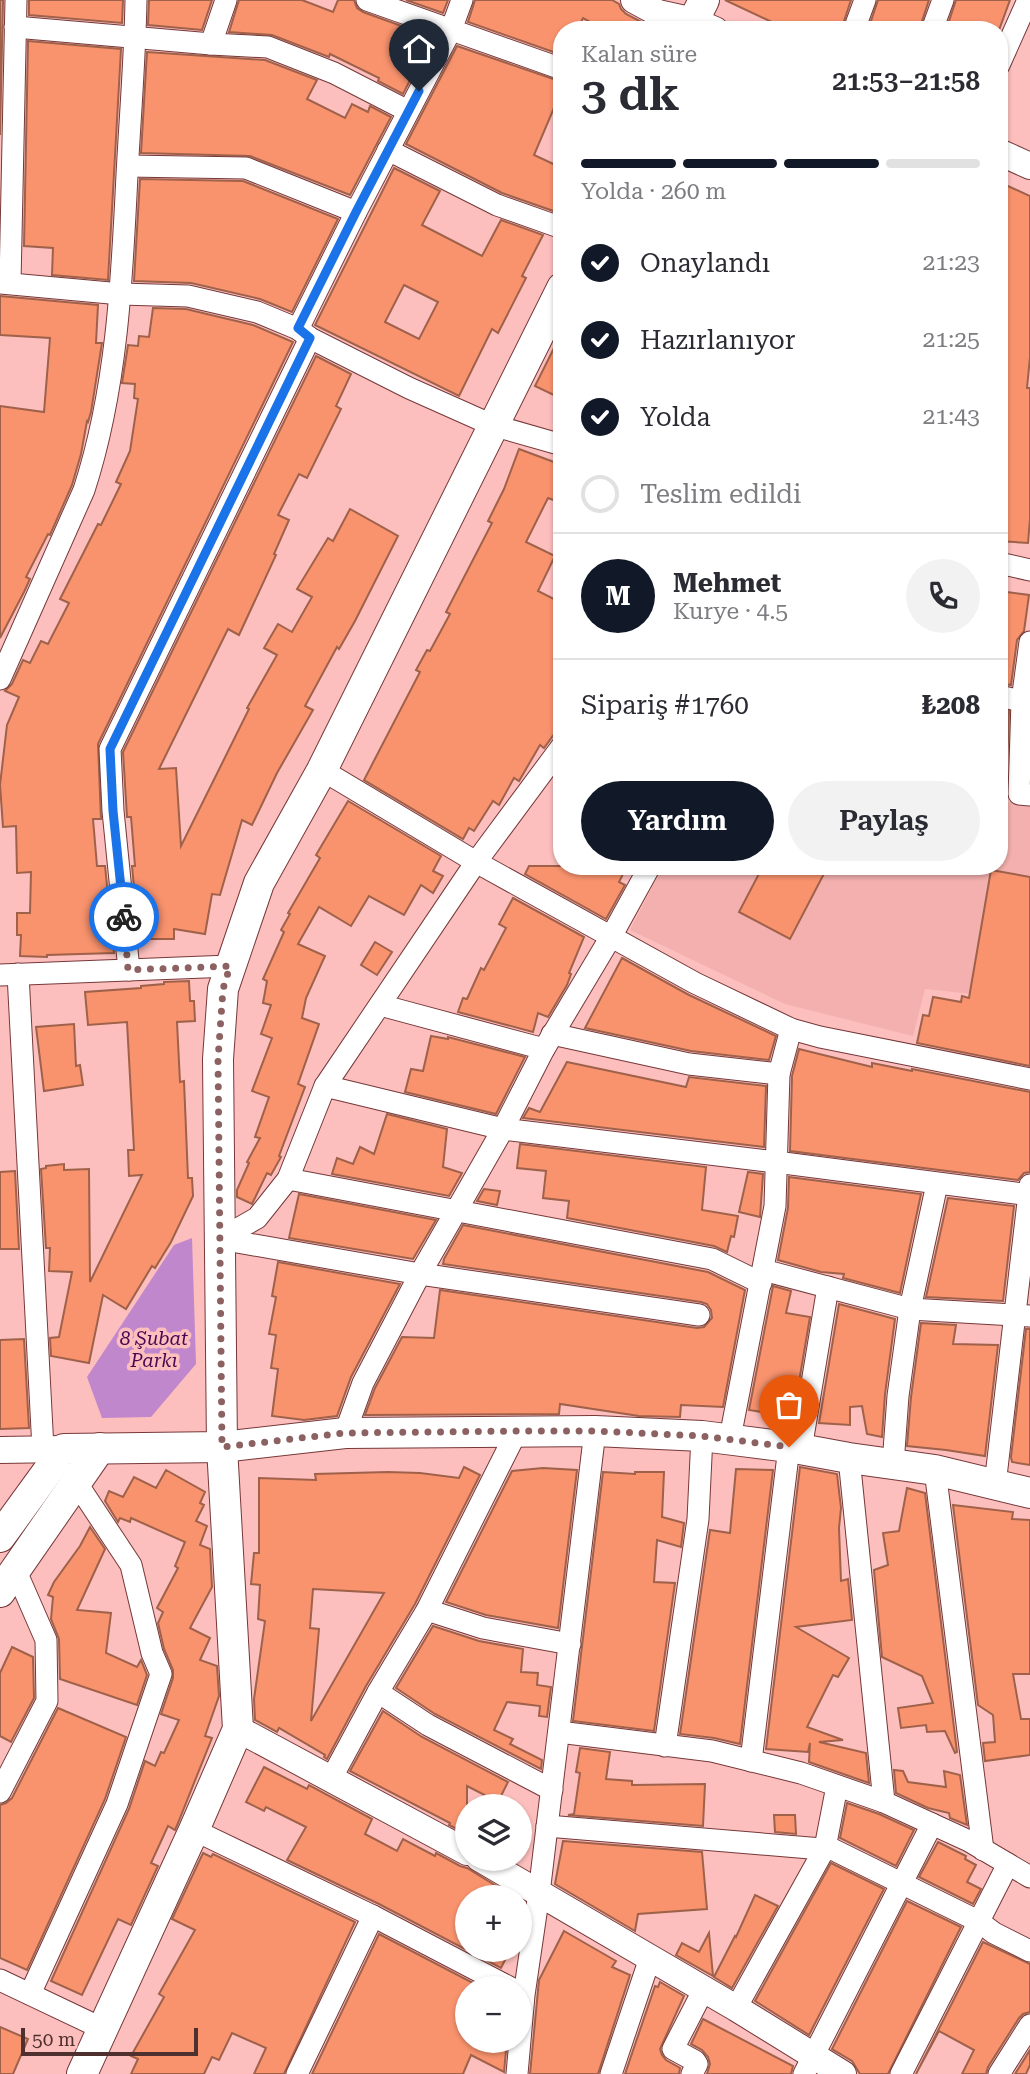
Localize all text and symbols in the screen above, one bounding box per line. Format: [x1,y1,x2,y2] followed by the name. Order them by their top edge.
[389,19,449,91] pin
[400,30,438,68] icon: home
[581,41,697,68] text: Kalan süre
[832,66,980,96] text: 21:53–21:58
[581,67,680,121] text: 3 dk
[581,178,726,205] text: Yolda · 260 m
[581,244,619,282] icon: check
[640,248,770,278] text: Onaylandı
[923,249,980,276] text: 21:23
[581,321,619,359] icon: check
[640,325,795,355] text: Hazırlanıyor
[923,326,980,353] text: 21:25
[581,398,619,436] icon: check
[640,402,711,432] text: Yolda
[923,403,980,430] text: 21:43
[640,479,801,509] text: Teslim edildi
[906,559,980,633] button: phone
[673,568,781,598] text: Mehmet
[605,581,631,611] text: M
[673,598,788,625] text: Kurye · 4.5
[581,690,749,720] text: Sipariş #1760
[922,690,980,720] text: ₺208
[581,781,774,861] button: Yardım
[788,781,980,861] button: Paylaş
[89,882,159,952] courier
[105,898,143,936] icon: bike
[120,1327,188,1372] park label: 8 Şubat Parkı
[759,1375,819,1447] pin
[770,1386,808,1424] icon: bag
[455,1794,532,2053] map controls
[455,1794,532,1871] button: layers
[455,1885,532,1962] button: +
[455,1976,532,2053] button: −
[21,2025,198,2057] scale bar
[32,2028,75,2051] text: 50 m

